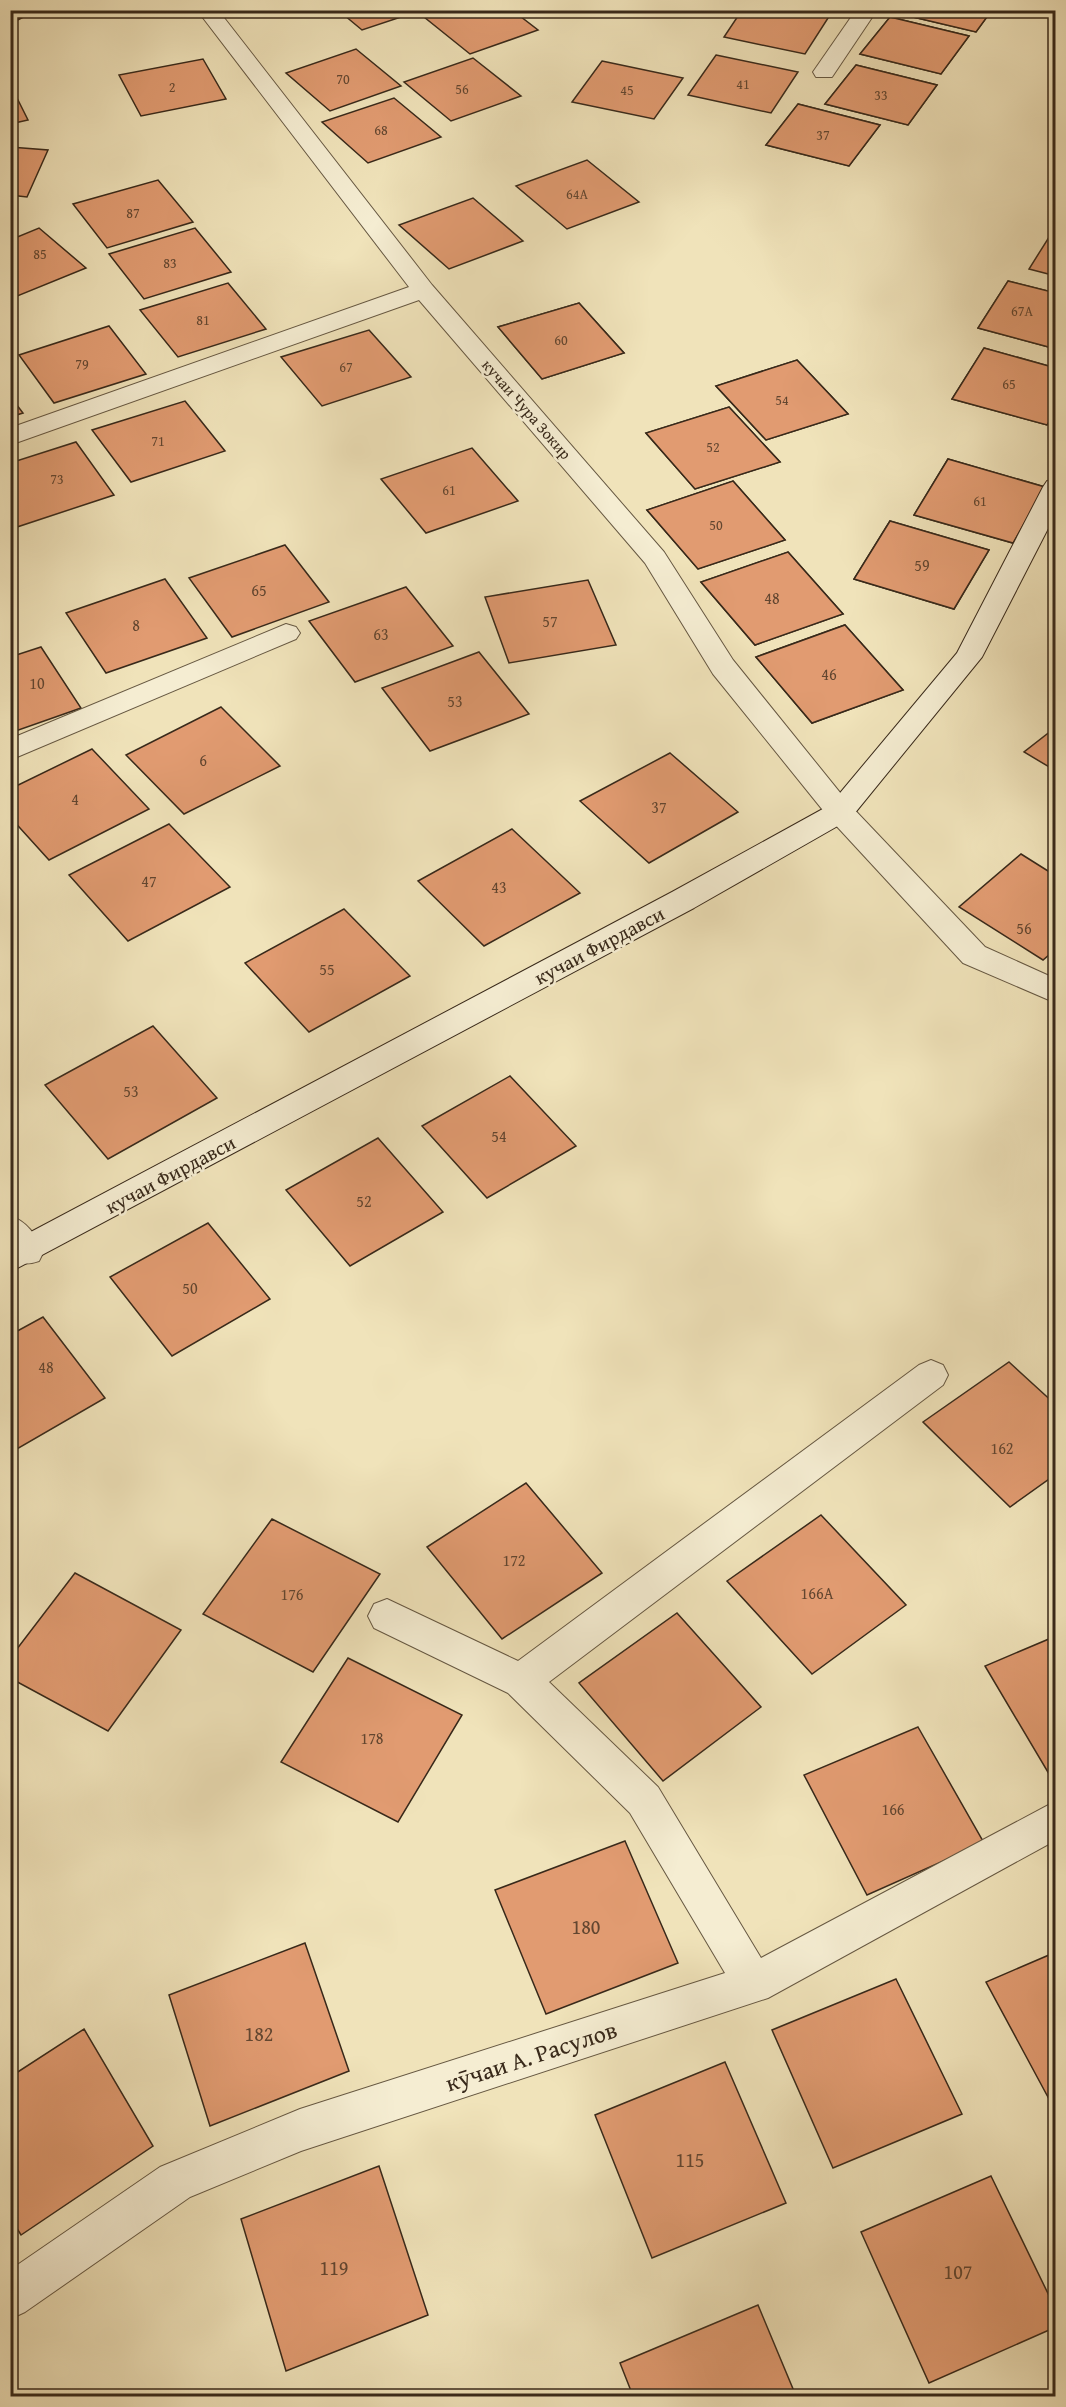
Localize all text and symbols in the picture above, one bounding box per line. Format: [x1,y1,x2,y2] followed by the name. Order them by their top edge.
[336,69,350,89] house number: 70
[736,74,750,94] house number: 41
[169,77,175,97] house number: 2
[455,79,469,99] house number: 56
[620,80,634,100] house number: 45
[874,85,888,105] house number: 33
[374,120,388,140] house number: 68
[816,125,830,145] house number: 37
[566,184,588,204] house number: 64А
[126,203,140,223] house number: 87
[33,244,47,264] house number: 85
[163,253,177,273] house number: 83
[1011,301,1033,321] house number: 67А
[196,310,210,330] house number: 81
[554,330,568,350] house number: 60
[476,353,578,465] street label: кучаи Чура Зокир
[75,354,89,374] house number: 79
[339,357,353,377] house number: 67
[1002,374,1016,394] house number: 65
[775,390,789,410] house number: 54
[151,431,165,451] house number: 71
[706,437,720,457] house number: 52
[50,469,64,489] house number: 73
[442,480,456,500] house number: 61
[973,491,987,511] house number: 61
[709,515,723,535] house number: 50
[914,553,930,577] house number: 59
[251,578,267,602] house number: 65
[764,586,780,610] house number: 48
[542,609,558,633] house number: 57
[132,613,140,637] house number: 8
[373,622,389,646] house number: 63
[821,662,837,686] house number: 46
[29,671,45,695] house number: 10
[447,689,463,713] house number: 53
[199,748,207,772] house number: 6
[71,787,79,811] house number: 4
[651,795,667,819] house number: 37
[141,869,157,893] house number: 47
[491,875,507,899] house number: 43
[529,898,669,992] street label: кучаи Фирдавси
[1016,916,1032,940] house number: 56
[319,957,335,981] house number: 55
[123,1079,139,1103] house number: 53
[491,1124,507,1148] house number: 54
[100,1127,240,1221] street label: кучаи Фирдавси
[356,1189,372,1213] house number: 52
[182,1276,198,1300] house number: 50
[38,1355,54,1379] house number: 48
[990,1436,1014,1460] house number: 162
[502,1548,526,1572] house number: 172
[801,1581,834,1605] house number: 166А
[280,1582,304,1606] house number: 176
[360,1726,384,1750] house number: 178
[881,1797,905,1821] house number: 166
[572,1912,600,1941] house number: 180
[441,2012,621,2100] street label: кӯчаи А. Расулов
[245,2019,273,2048] house number: 182
[676,2145,704,2174] house number: 115
[320,2253,348,2282] house number: 119
[944,2257,972,2286] house number: 107

